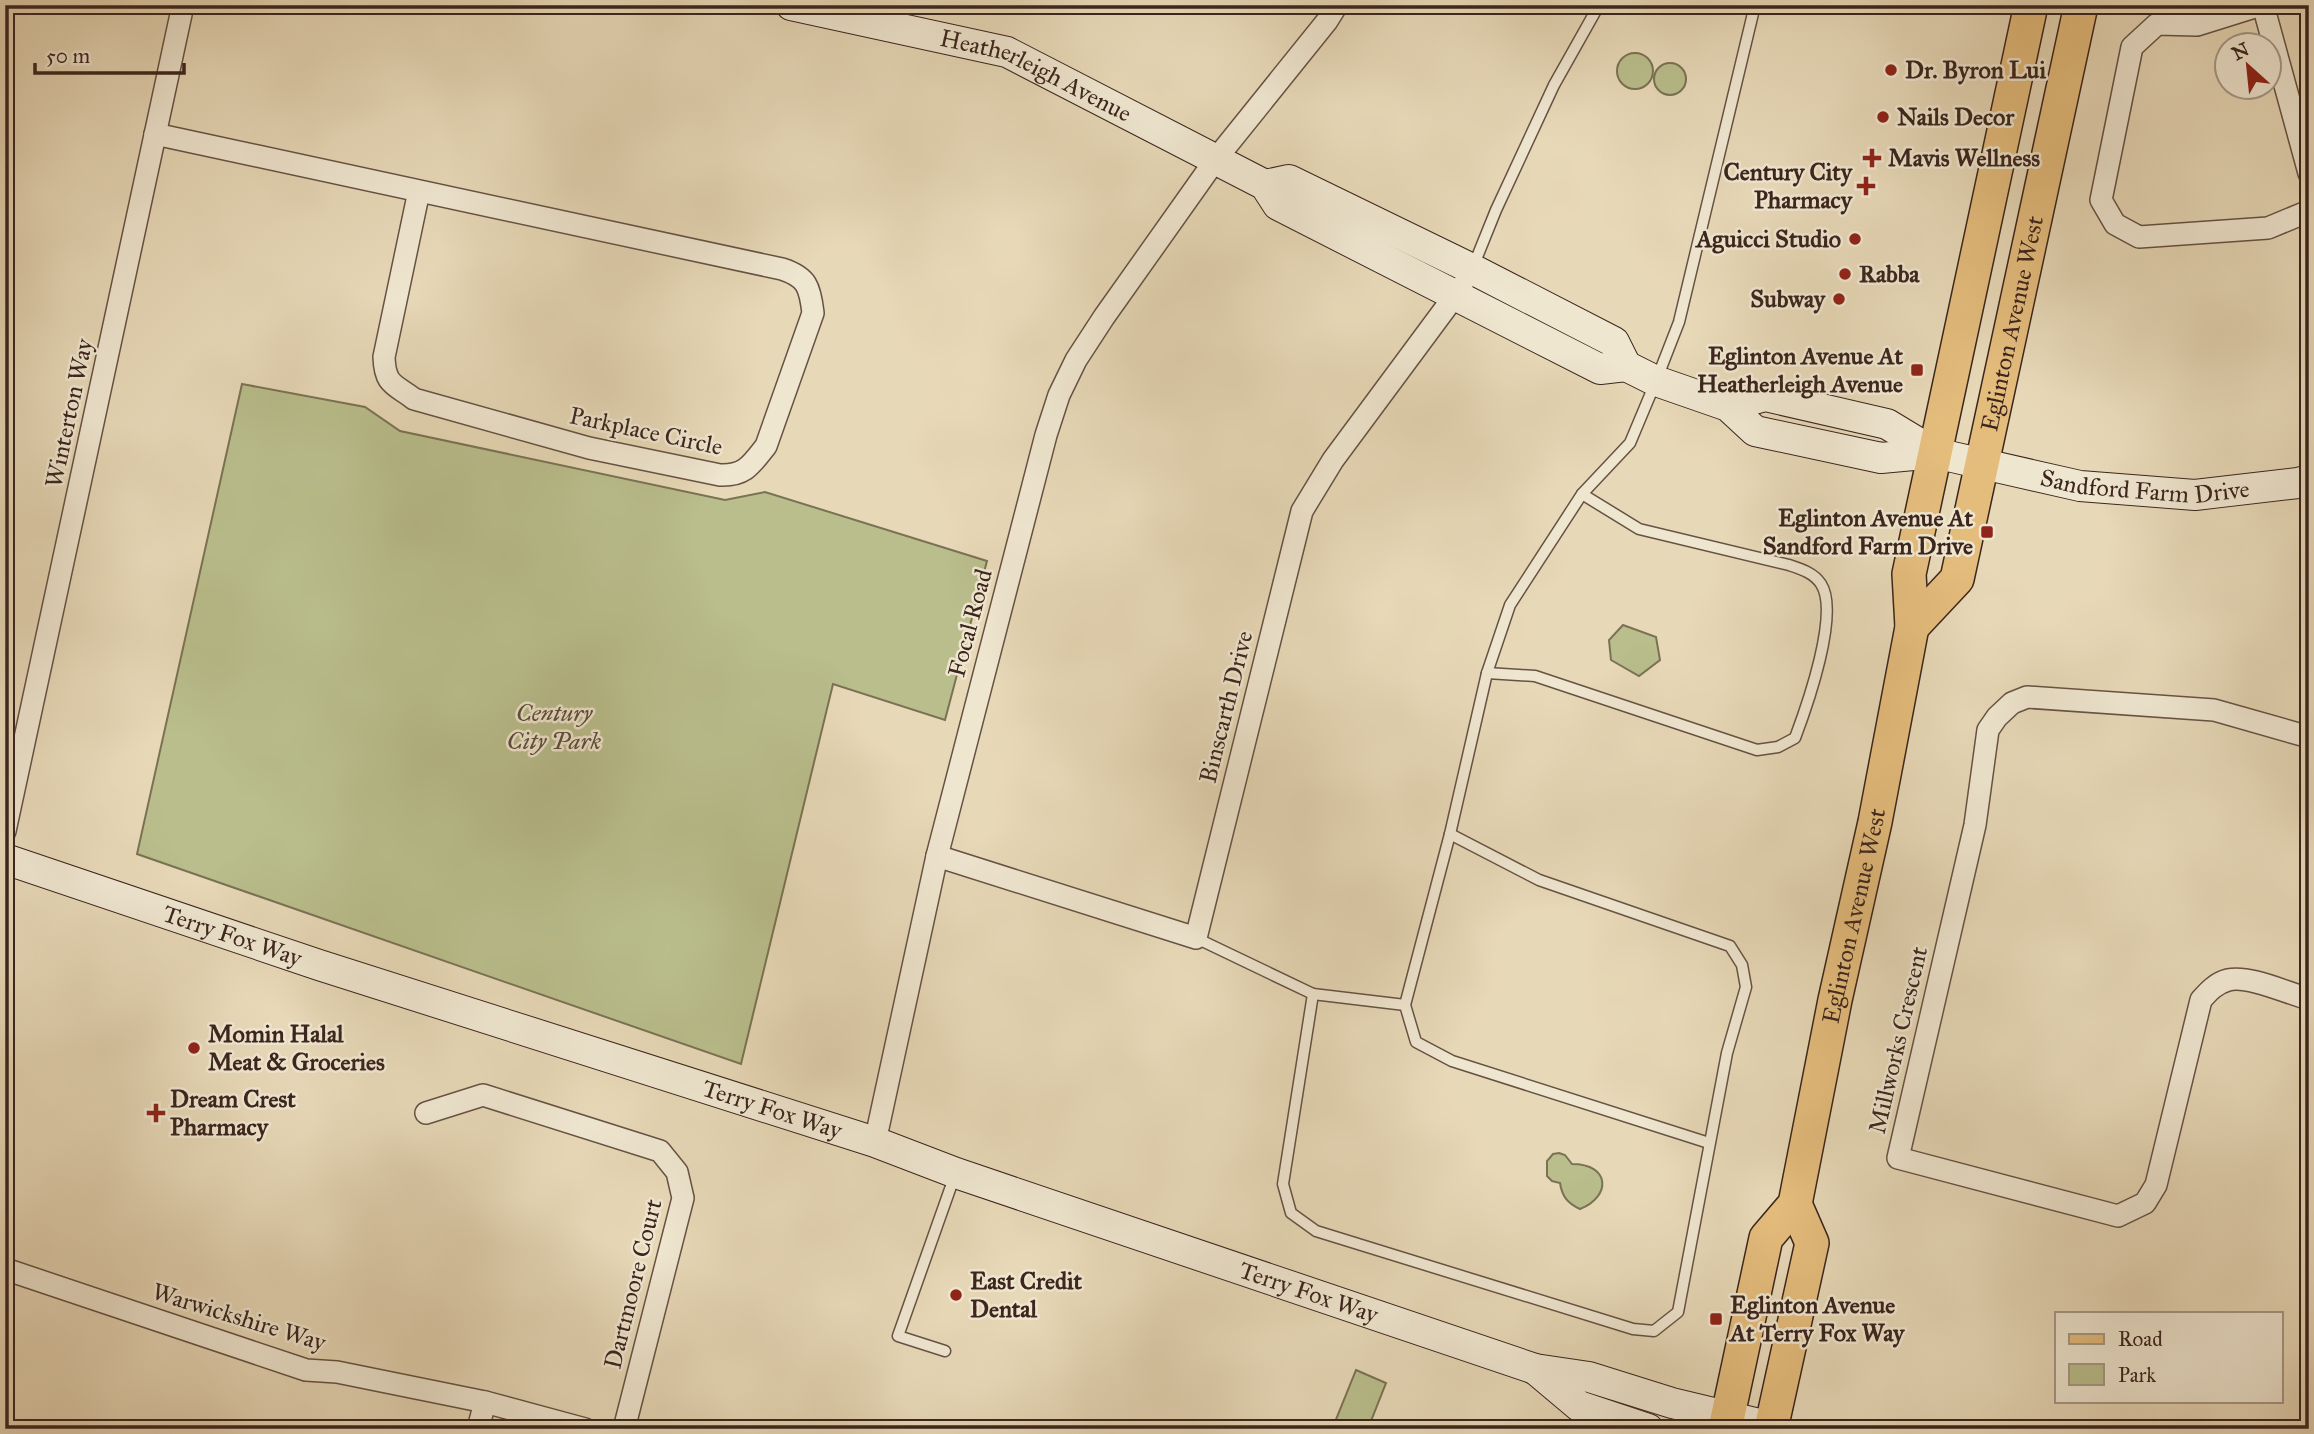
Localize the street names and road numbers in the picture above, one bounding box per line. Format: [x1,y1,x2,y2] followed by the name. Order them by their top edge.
[937,23,1137,129] street label: Heatherleigh Avenue
[1974,213,2050,434] street label: Eglinton Avenue West
[39,335,100,490] street label: Winterton Way
[567,400,725,462] street label: Parkplace Circle
[2037,462,2251,510] street label: Sandford Farm Drive
[941,566,999,680] street label: Focal Road
[1193,628,1259,786] street label: Binscarth Drive
[1816,805,1892,1026] street label: Eglinton Avenue West
[159,898,306,973] street label: Terry Fox Way
[1862,943,1934,1137] street label: Millworks Crescent
[699,1073,846,1146] street label: Terry Fox Way
[597,1195,669,1372] street label: Dartmoore Court
[1235,1255,1383,1330] street label: Terry Fox Way
[149,1276,330,1358] street label: Warwickshire Way

